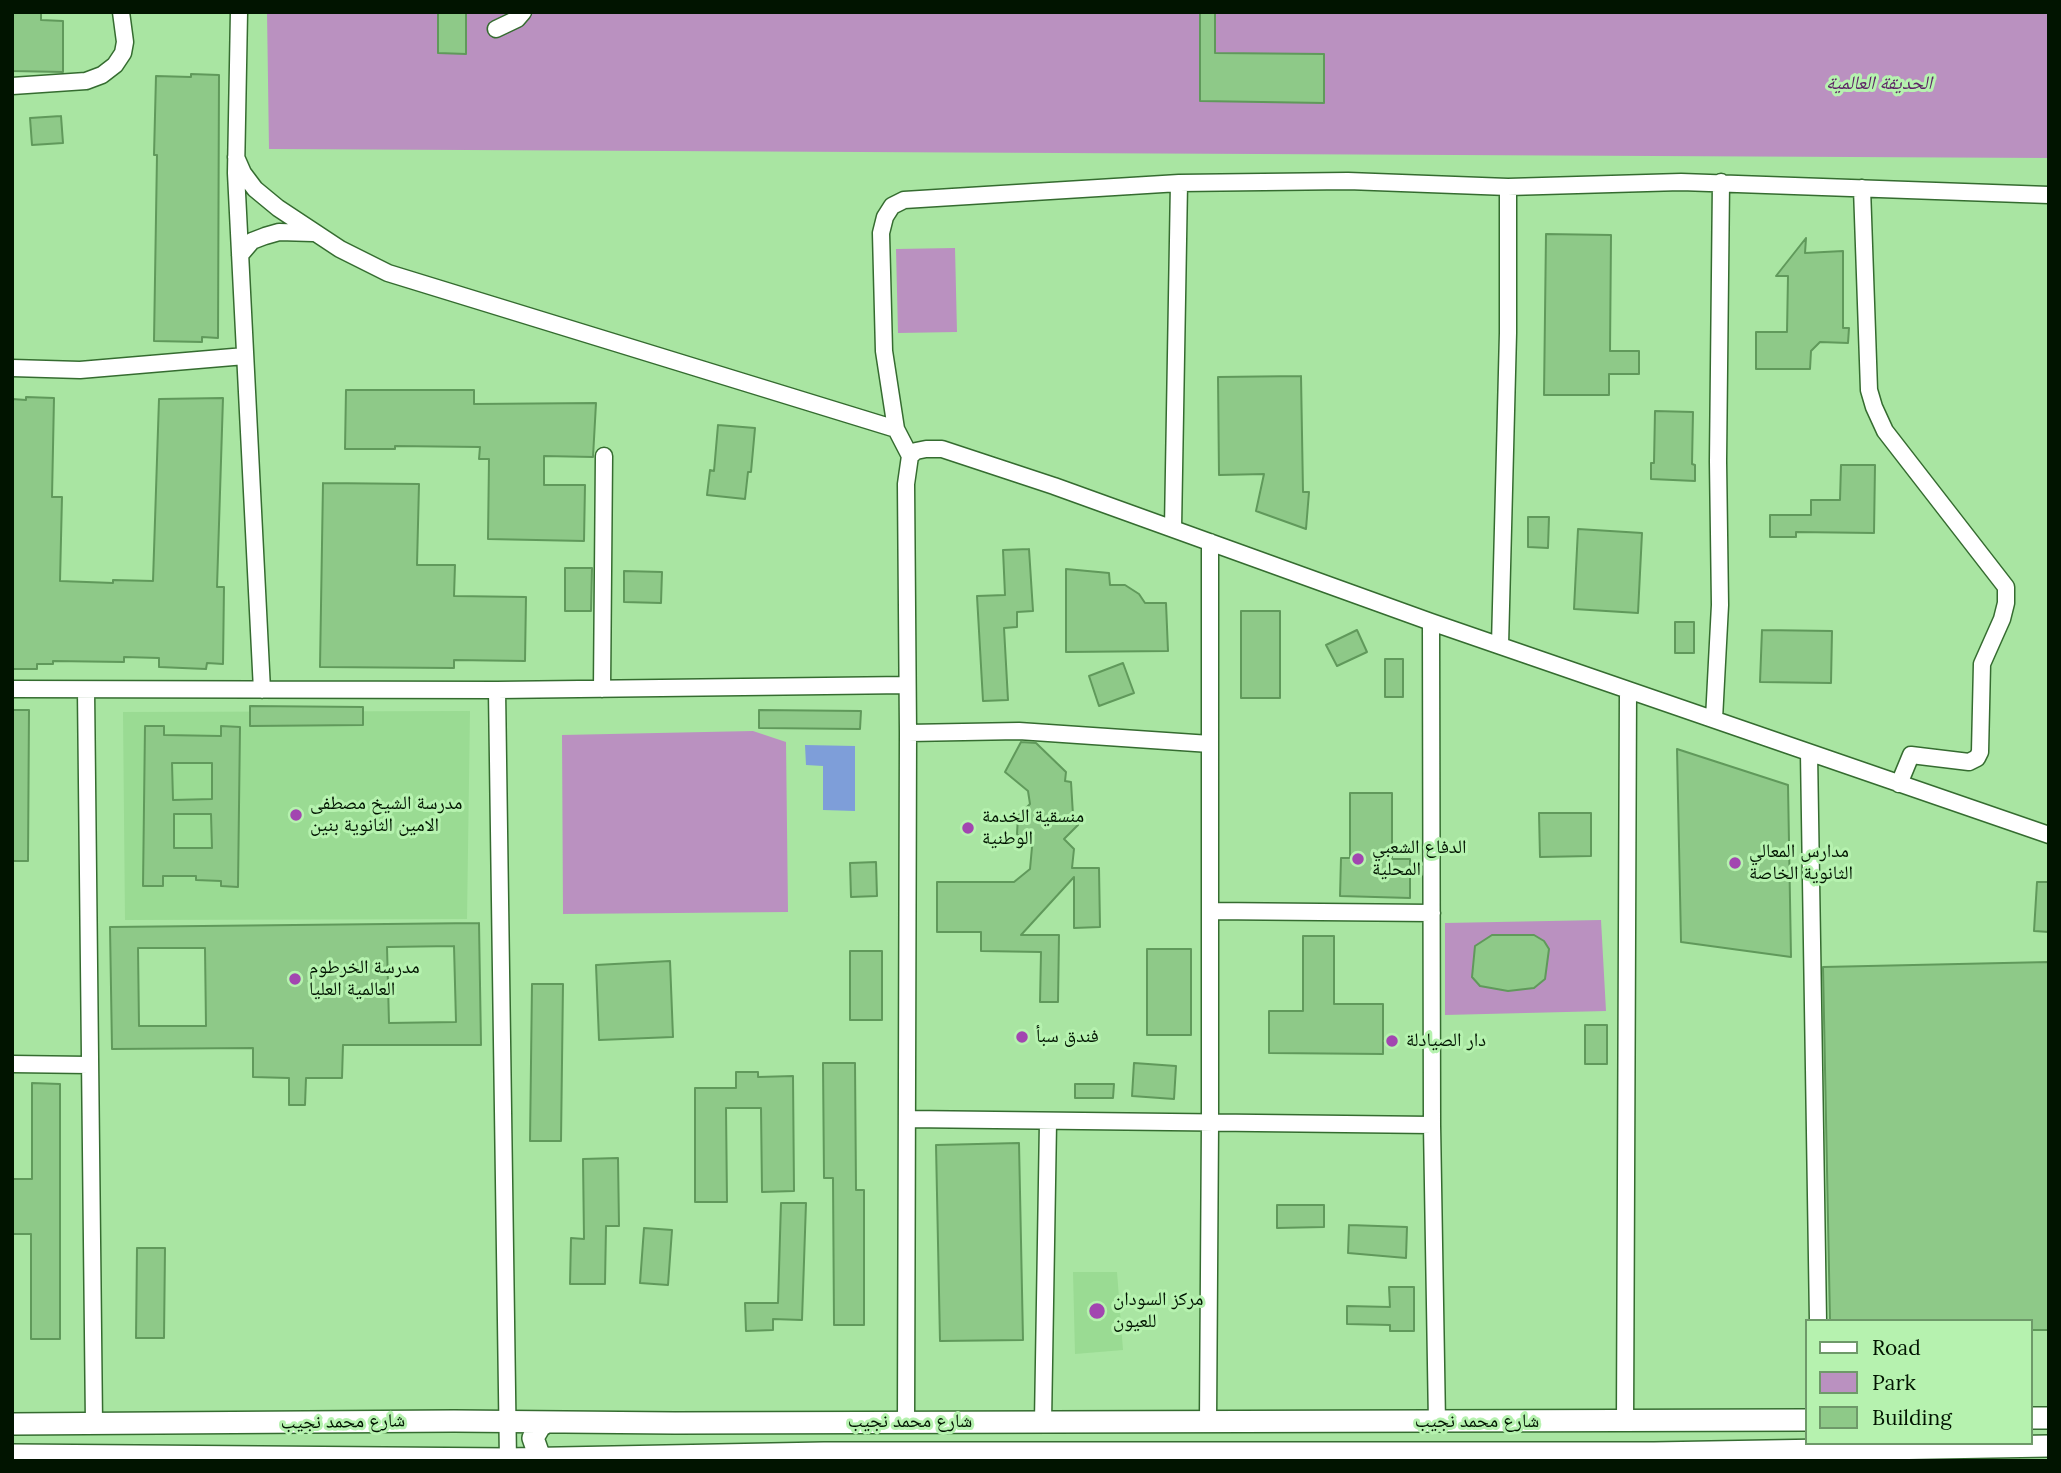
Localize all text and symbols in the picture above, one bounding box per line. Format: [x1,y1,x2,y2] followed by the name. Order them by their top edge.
[1826,73,1932,95] park label: الحديقة العالمية
[310,793,463,837] place label: مدرسة الشيخ مصطفى الامين الثانوية بنين
[982,806,1084,850] place label: منسقية الخدمة الوطنية
[288,807,304,823] marker: مدرسة الشيخ مصطفى الامين الثانوية بنين
[960,820,976,836] marker: منسقية الخدمة الوطنية
[1372,837,1466,881] place label: الدفاع الشعبي المحلية
[1749,841,1853,885] place label: مدارس المعالي الثانوية الخاصة
[1350,851,1366,867] marker: الدفاع الشعبي المحلية
[1727,855,1743,871] marker: مدارس المعالي الثانوية الخاصة
[309,957,420,1001] place label: مدرسة الخرطوم العالمية العليا
[287,971,303,987] marker: مدرسة الخرطوم العالمية العليا
[1036,1026,1099,1048] place label: فندق سبأ
[1014,1029,1030,1045] marker: فندق سبأ
[1406,1030,1486,1052] place label: دار الصيادلة
[1384,1033,1400,1049] marker: دار الصيادلة
[1113,1289,1203,1333] place label: مركز السودان للعيون
[1087,1301,1107,1321] marker: مركز السودان للعيون
[1806,1319,2033,1445] legend
[1872,1334,1921,1361] text: Road
[1872,1369,1916,1396] text: Park
[1872,1404,1952,1431] text: Building
[281,1410,405,1434] street label: شارع محمد نجيب
[848,1411,972,1433] street label: شارع محمد نجيب
[1415,1411,1539,1433] street label: شارع محمد نجيب

